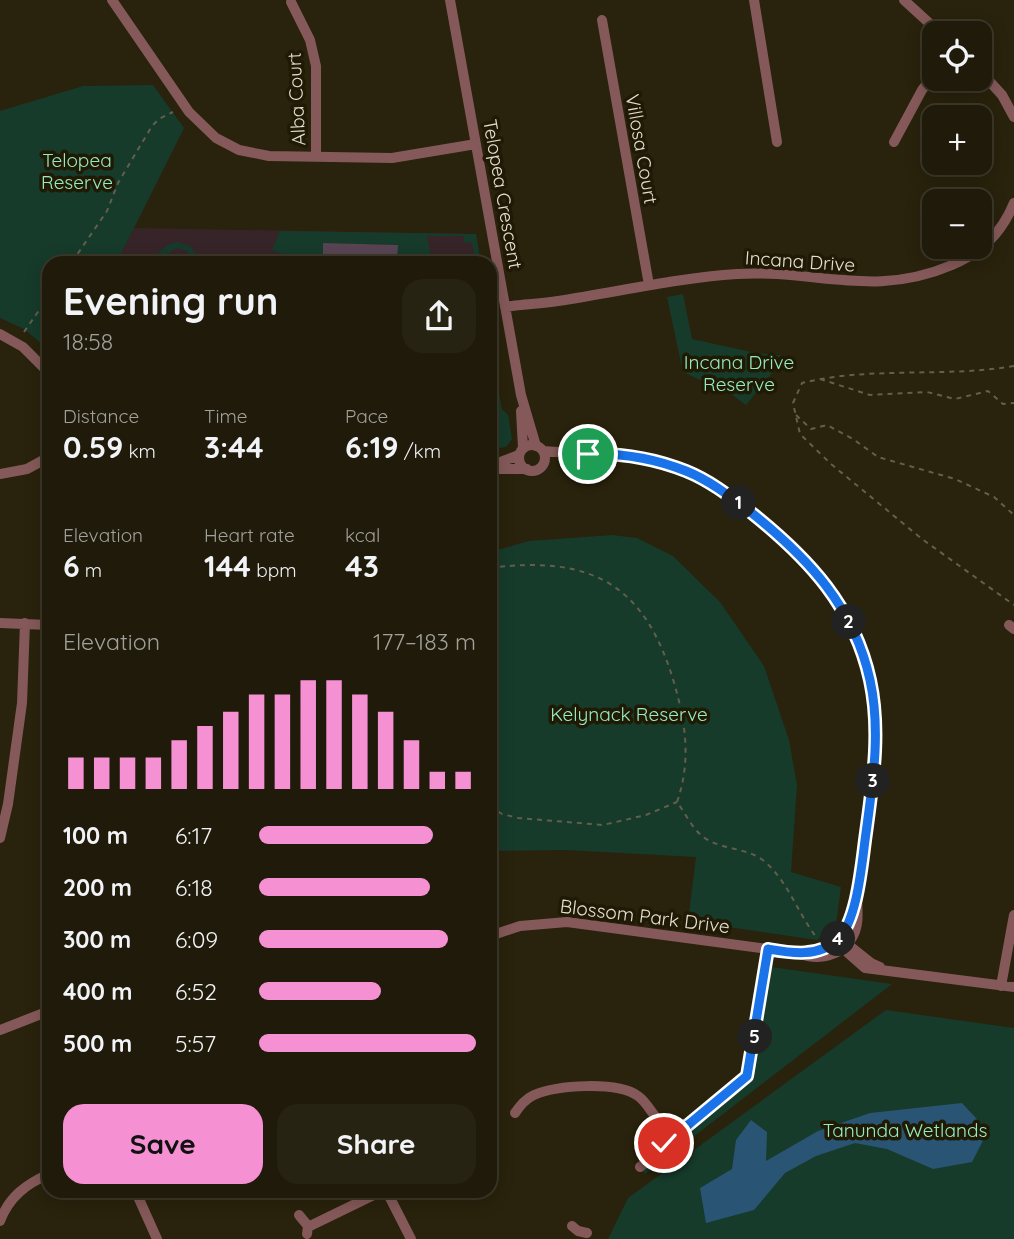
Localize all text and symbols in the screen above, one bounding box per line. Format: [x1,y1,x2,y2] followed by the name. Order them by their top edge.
[922,21,992,259] map controls
[922,21,992,91] button: locate
[282,52,310,146] street label: Alba Court
[621,92,663,206] street label: Villosa Court
[922,105,992,175] button: +
[478,117,528,271] street label: Telopea Crescent
[41,148,113,194] park label: Telopea Reserve
[922,189,992,259] button: −
[744,245,856,277] street label: Incana Drive
[63,277,278,325] text: Evening run
[402,279,476,353] button: share
[63,327,113,356] text: 18:58
[684,350,794,396] park label: Incana Drive Reserve
[63,404,139,428] text: Distance
[204,404,248,428] text: Time
[345,404,388,428] text: Pace
[558,424,618,484] pin
[63,428,123,466] text: 0.59
[204,428,264,466] text: 3:44
[345,428,399,466] text: 6:19
[569,435,607,473] icon: arrive
[123,439,156,463] text: km
[399,439,441,463] text: /km
[722,486,756,520] pin: 1
[735,490,742,514] text: 1
[63,523,143,547] text: Elevation
[204,523,295,547] text: Heart rate
[345,523,380,547] text: kcal
[63,547,80,585] text: 6
[204,547,251,585] text: 144
[345,547,379,585] text: 43
[80,558,102,582] text: m
[251,558,297,582] text: bpm
[832,604,866,640] pin: 2
[843,609,854,633] text: 2
[63,627,160,656] text: Elevation
[373,627,476,656] text: 177–183 m
[550,702,708,726] park label: Kelynack Reserve
[856,764,890,798] pin: 3
[867,768,878,792] text: 3
[63,821,128,850] text: 100 m
[175,821,212,850] text: 6:17
[63,873,132,902] text: 200 m
[175,873,213,902] text: 6:18
[559,894,731,938] street label: Blossom Park Drive
[820,922,856,956] pin: 4
[63,925,131,954] text: 300 m
[175,925,218,954] text: 6:09
[832,926,843,950] text: 4
[63,977,132,1006] text: 400 m
[175,977,217,1006] text: 6:52
[738,1020,772,1054] pin: 5
[749,1024,760,1048] text: 5
[63,1029,132,1058] text: 500 m
[175,1029,216,1058] text: 5:57
[63,1104,263,1184] button: Save
[277,1104,476,1184] button: Share
[634,1113,694,1173] pin
[823,1118,987,1142] park label: Tanunda Wetlands
[645,1124,683,1162] icon: check

